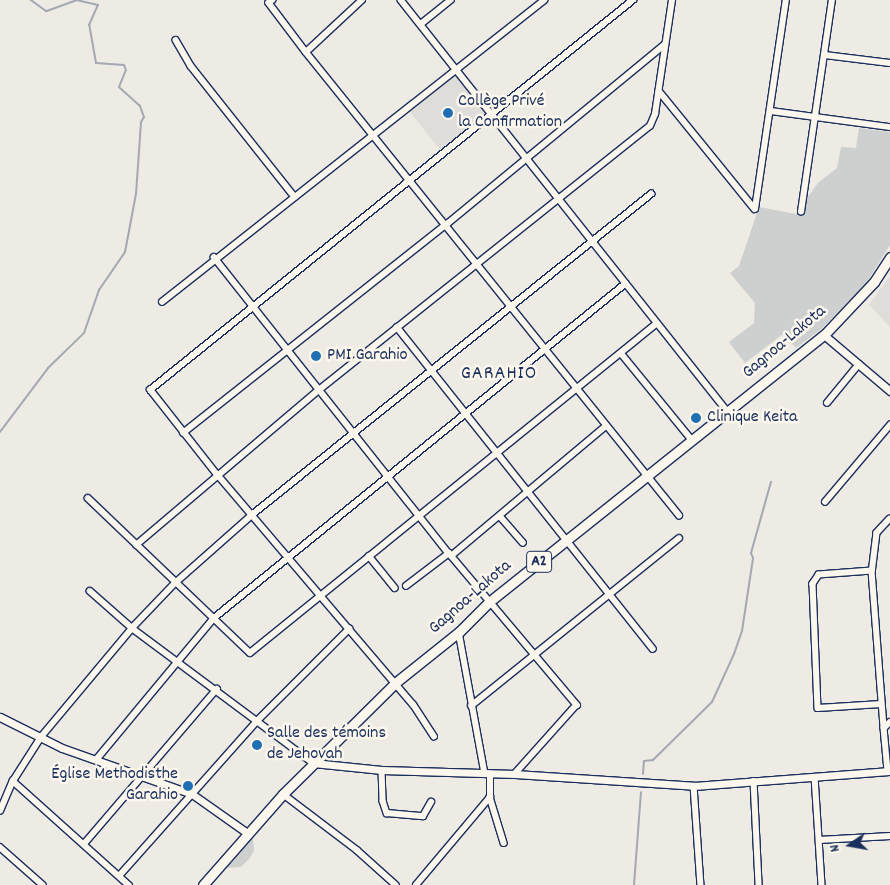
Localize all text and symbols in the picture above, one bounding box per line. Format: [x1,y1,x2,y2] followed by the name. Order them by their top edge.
[458,92,562,134] place label: Collège Privé la Confirmation
[442,107,454,119] marker: Collège Privé la Confirmation
[739,302,831,384] street label: Gagnoa-Lakota
[327,345,408,367] place label: PMI Garahio
[309,349,323,363] marker: PMI Garahio
[460,362,538,386] district label: GARAHIO
[707,407,798,429] place label: Clinique Keita
[689,411,703,425] marker: Clinique Keita
[525,548,553,576] road number: A2
[425,556,517,640] street label: Gagnoa-Lakota
[267,724,386,766] place label: Salle des témoins de Jehovah
[251,739,263,751] marker: Salle des témoins de Jehovah
[51,765,178,808] place label: Église Methodisthe Garahio
[182,780,194,792] marker: Église Methodisthe Garahio
[825,820,875,870] north arrow
[825,843,846,854] text: N

